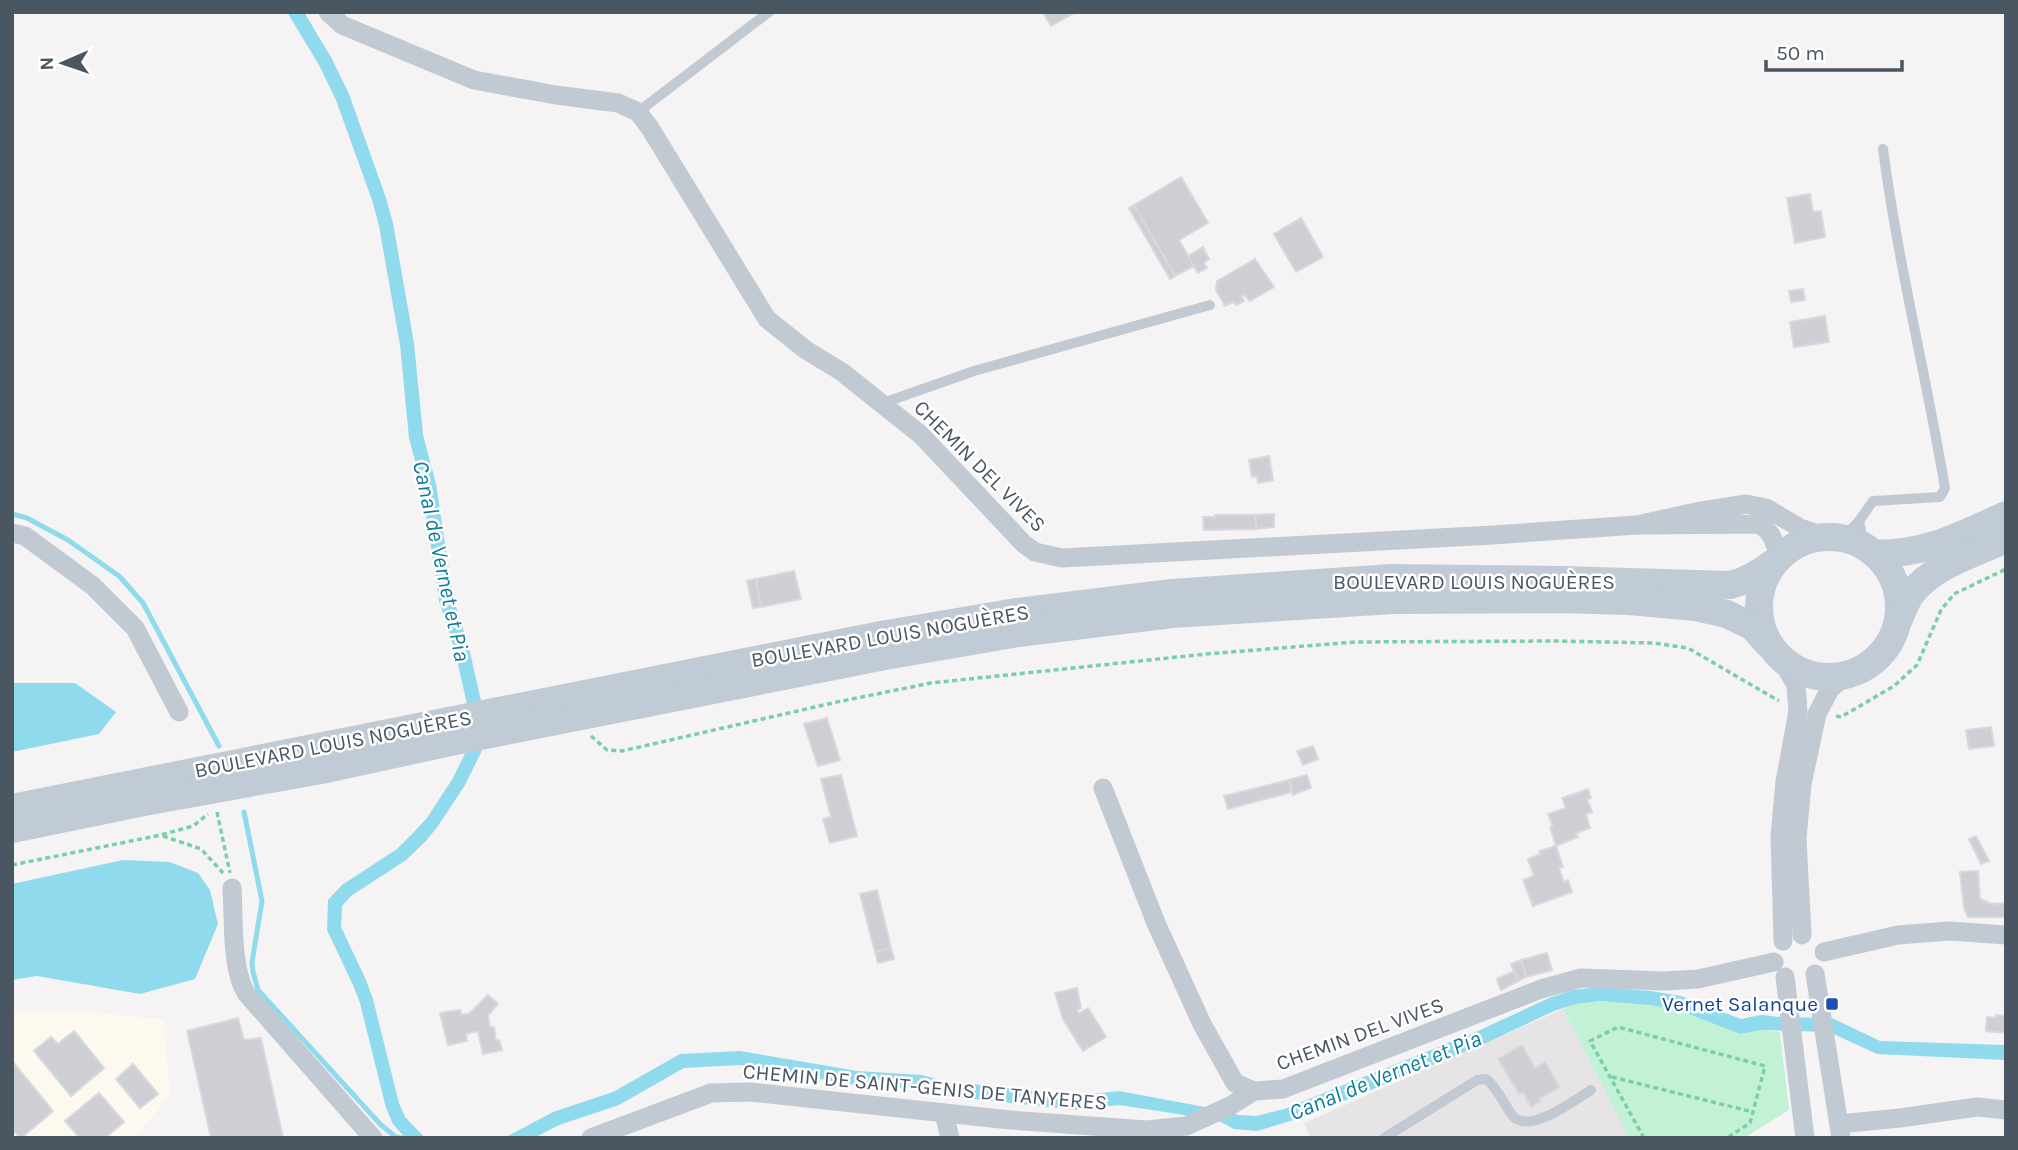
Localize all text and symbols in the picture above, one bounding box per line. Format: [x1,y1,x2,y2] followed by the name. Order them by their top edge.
[28,28,98,98] north arrow
[1766,28,1902,72] scale bar
[1776,41,1825,65] text: 50 m
[36,56,58,71] text: N
[909,395,1051,537] street label: CHEMIN DEL VIVES
[407,458,476,664] water label: Canal de Vernet et Pia
[1333,570,1615,594] street label: BOULEVARD LOUIS NOGUÈRES
[749,600,1031,672] street label: BOULEVARD LOUIS NOGUÈRES
[192,705,474,783] street label: BOULEVARD LOUIS NOGUÈRES
[1662,992,1818,1016] place label: Vernet Salanque
[1273,993,1447,1075] street label: CHEMIN DEL VIVES
[1824,996,1840,1012] marker: Vernet Salanque
[1285,1025,1485,1126] water label: Canal de Vernet et Pia
[742,1059,1108,1115] street label: CHEMIN DE SAINT-GENIS DE TANYERES

